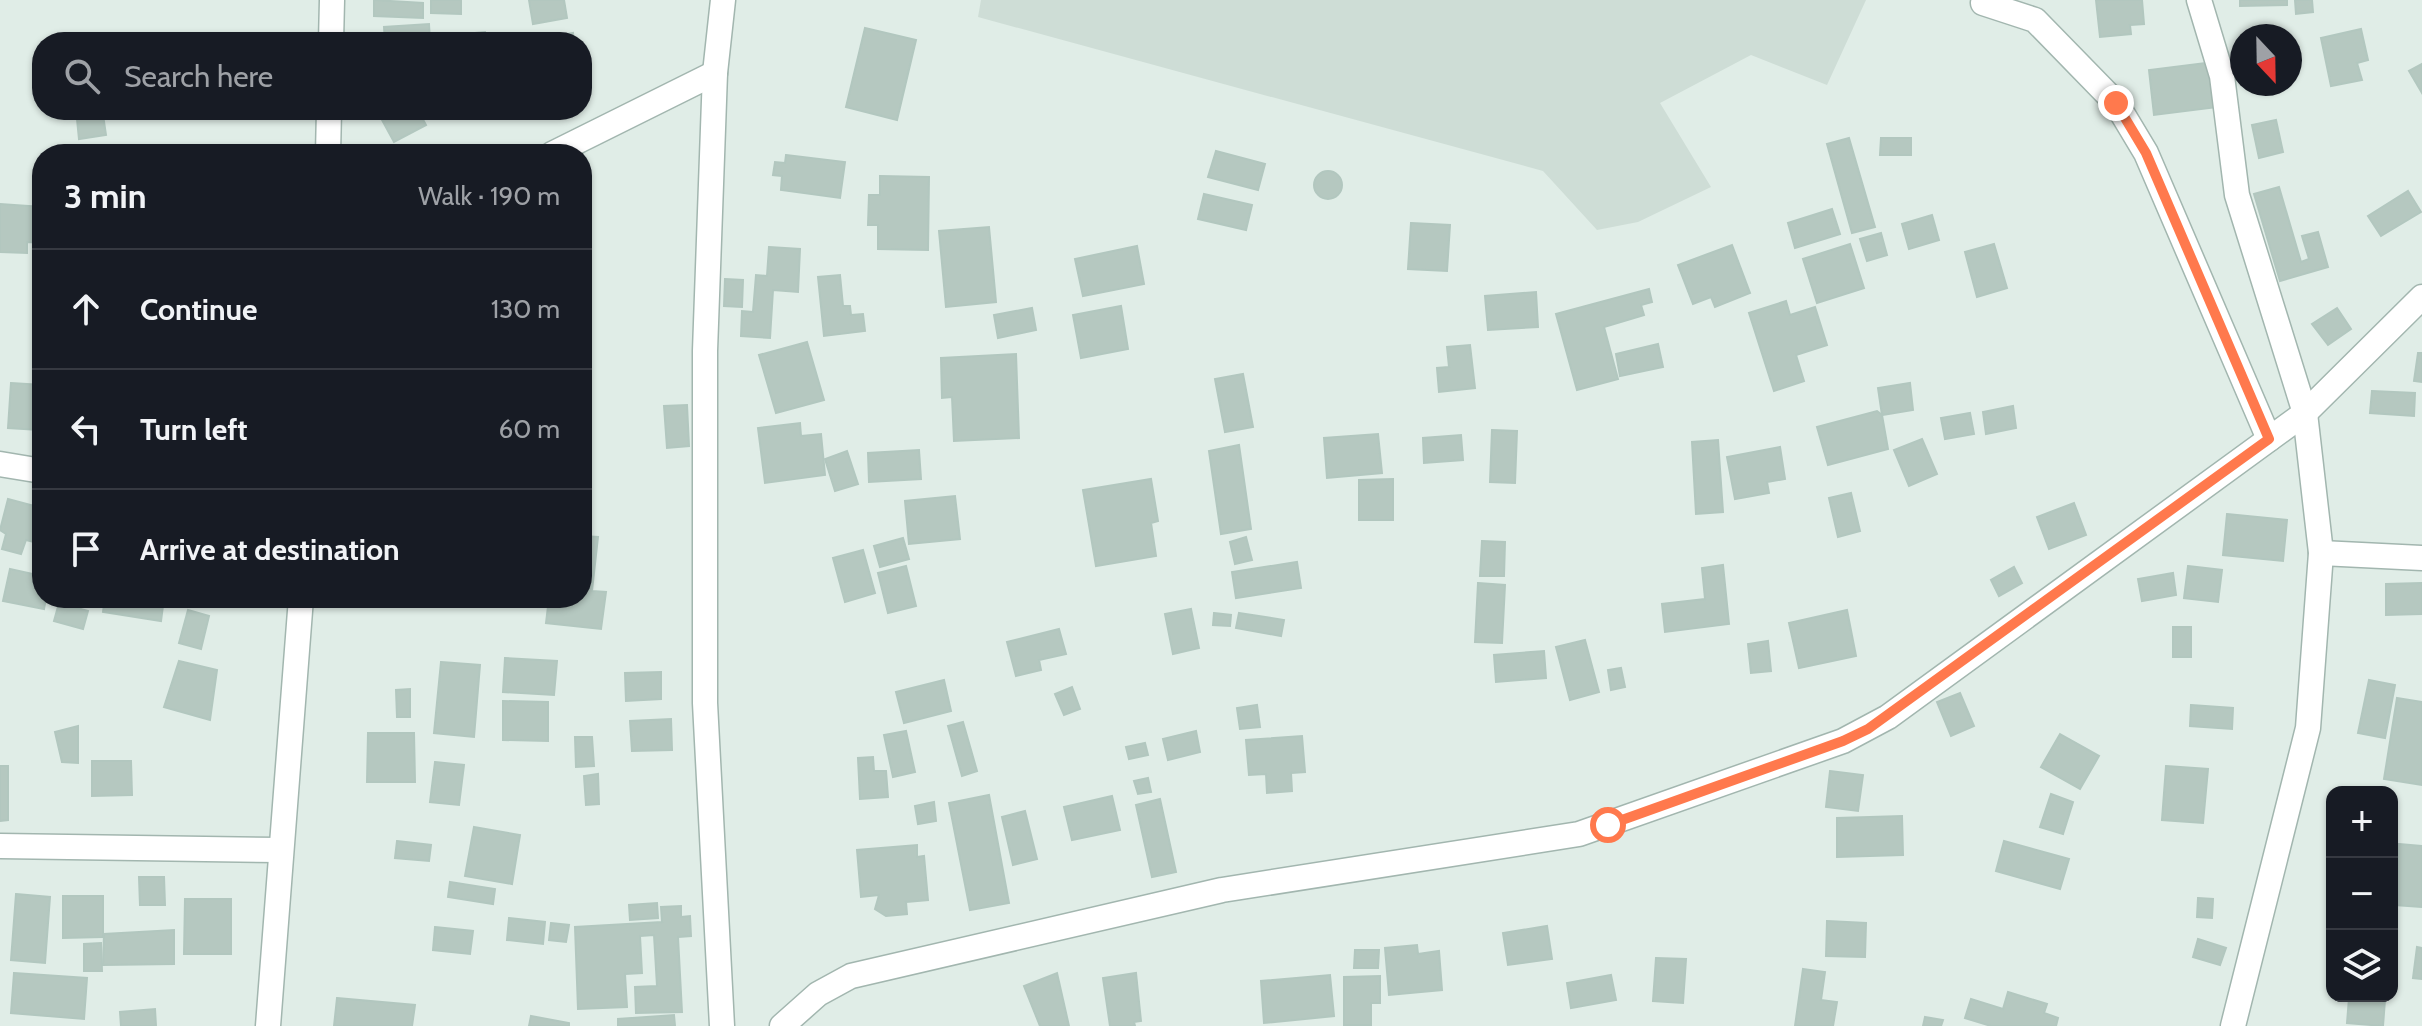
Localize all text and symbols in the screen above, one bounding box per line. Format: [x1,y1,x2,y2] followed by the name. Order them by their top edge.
[2230,24,2302,96] north arrow
[32,32,592,120] search box
[60,54,104,98] icon: search
[124,58,273,95] text: Search here
[2098,85,2134,121] route end
[64,175,146,217] text: 3 min
[418,180,560,212] text: Walk · 190 m
[64,287,108,331] icon: ahead
[140,291,257,328] text: Continue
[491,293,560,325] text: 130 m
[64,407,108,451] icon: left
[140,411,248,448] text: Turn left
[498,413,560,445] text: 60 m
[64,527,108,571] icon: arrive
[140,531,400,568] text: Arrive at destination
[2326,786,2398,1002] map controls
[2326,786,2398,858] button: +
[1590,807,1626,843] route start
[2326,858,2398,930] button: −
[2326,930,2398,1002] button: layers

